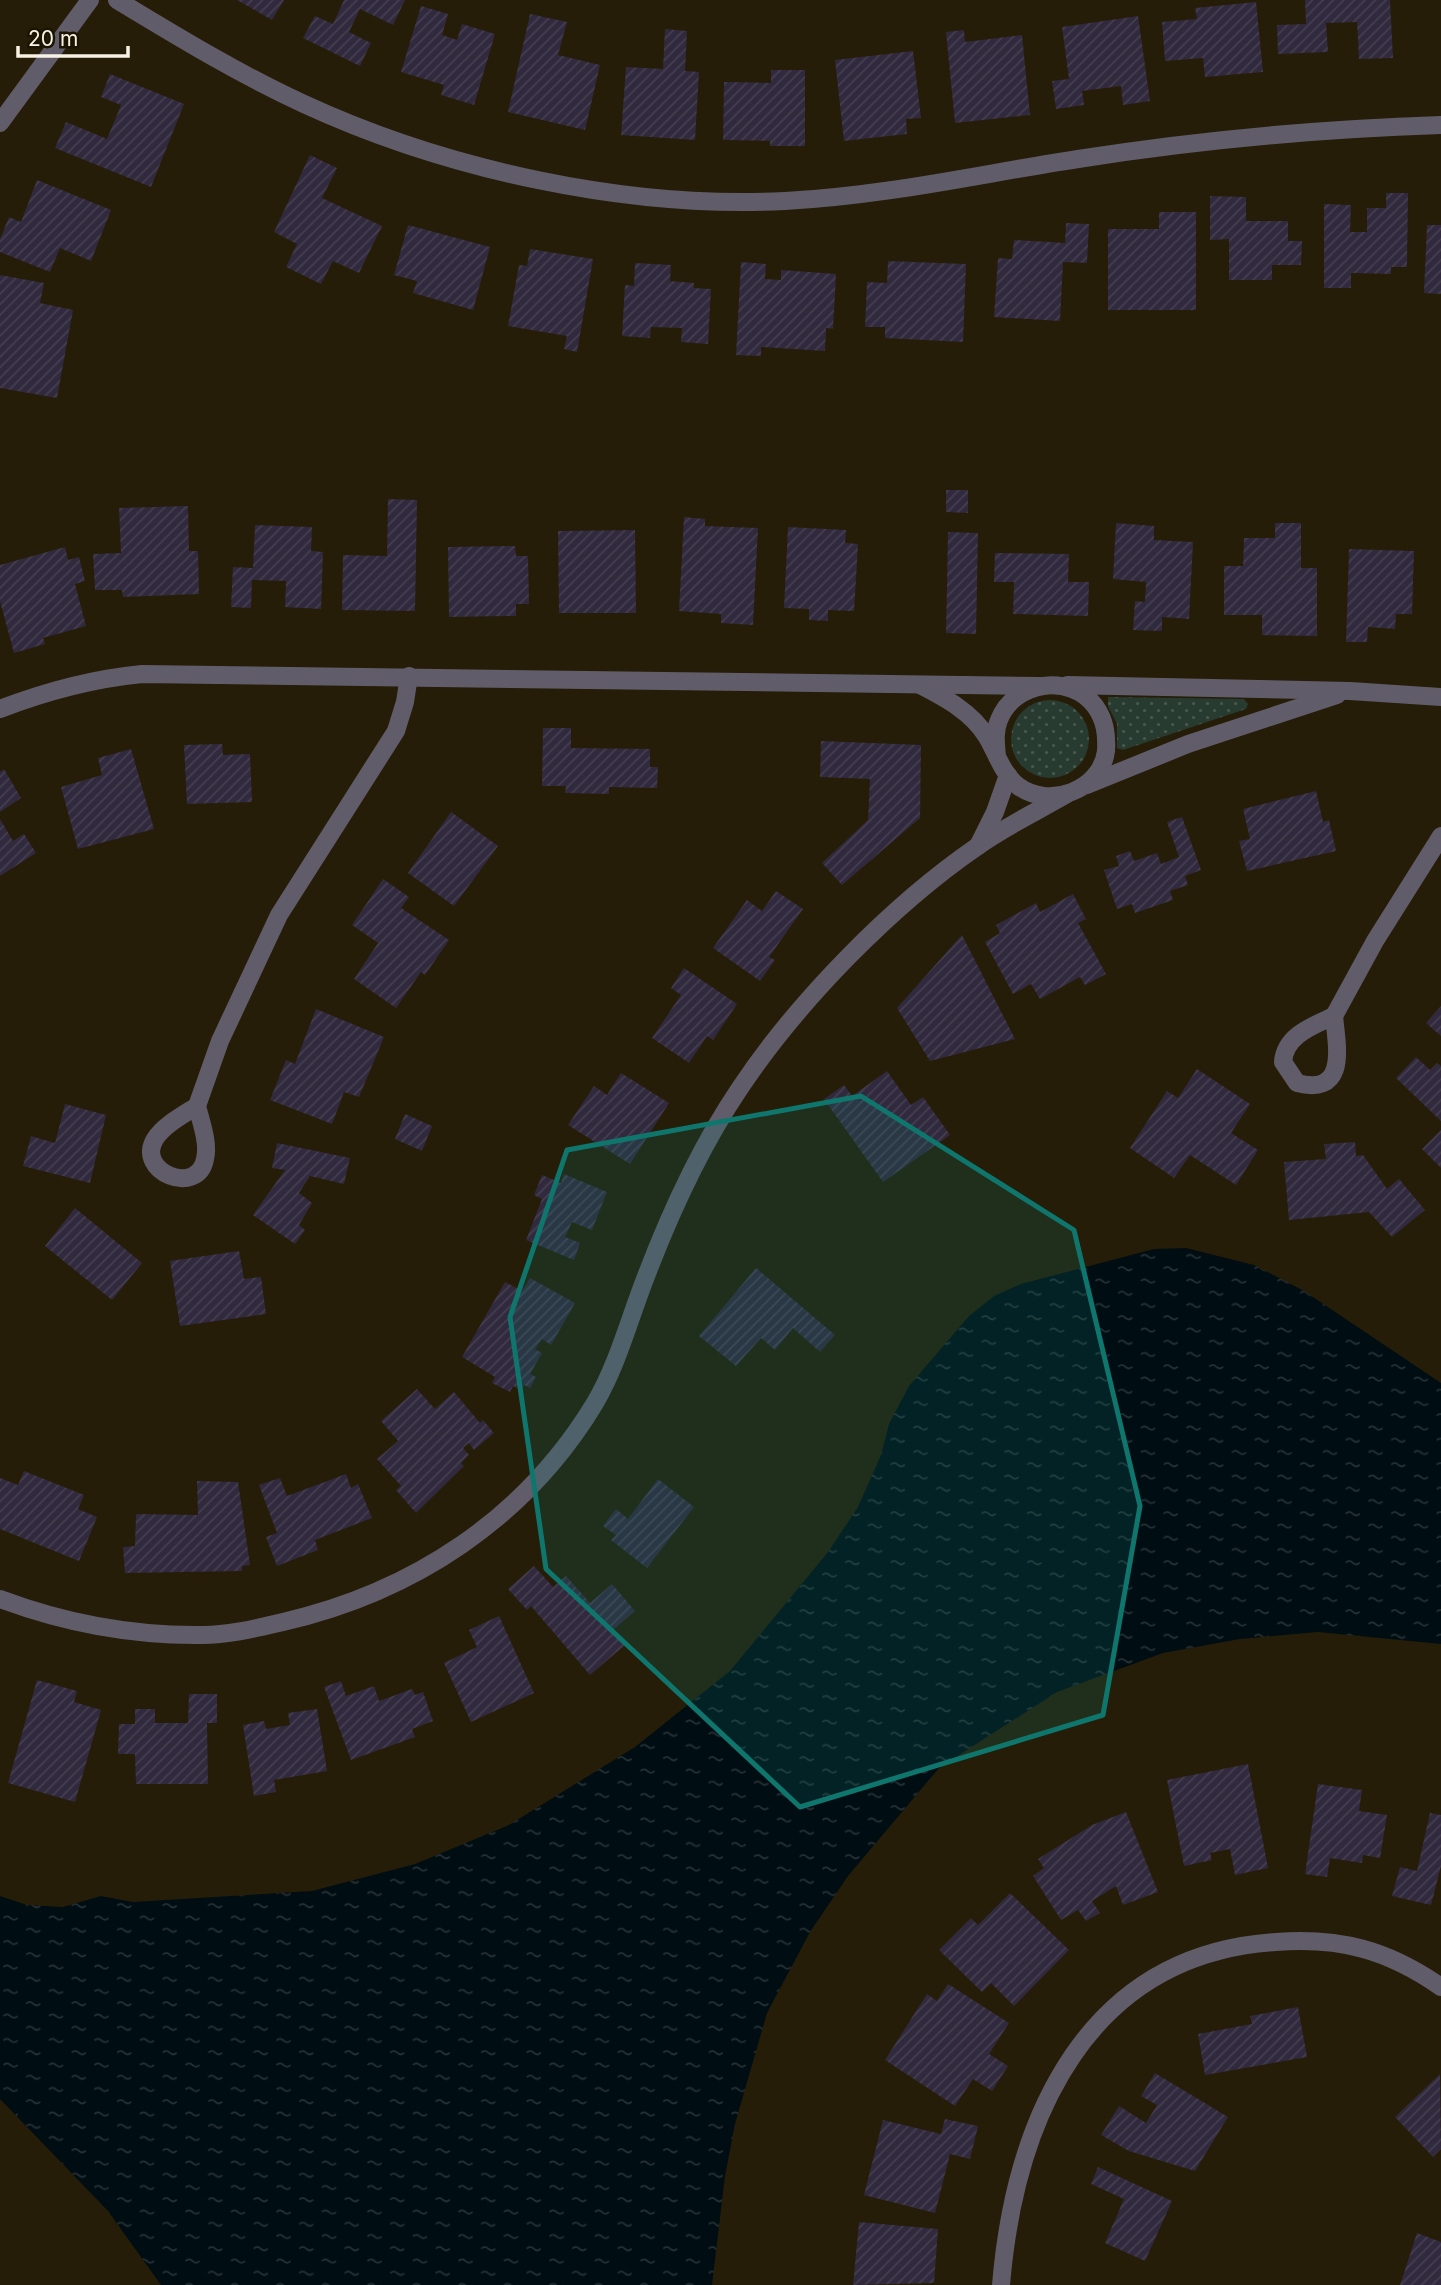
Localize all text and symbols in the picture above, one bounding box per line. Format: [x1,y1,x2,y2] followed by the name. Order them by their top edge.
[18,14,128,58] scale bar
[28,26,78,51] text: 20 m

